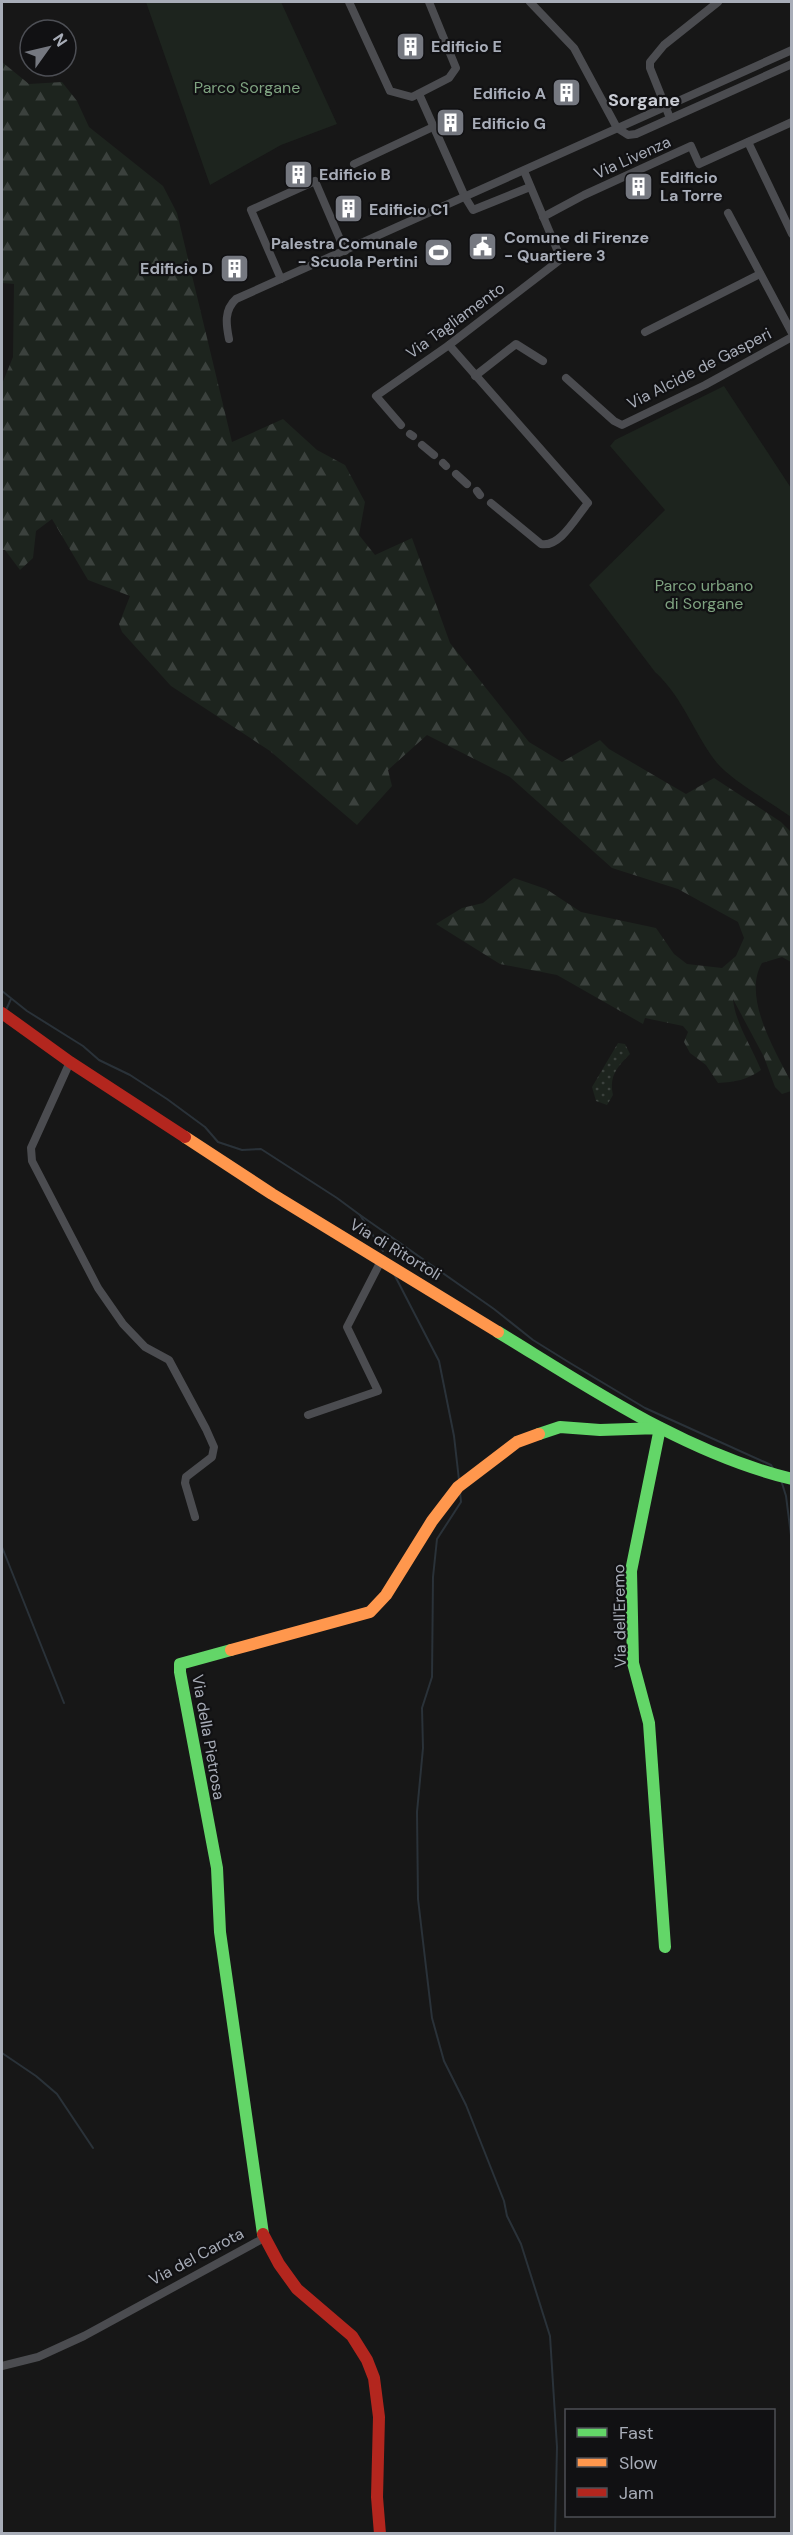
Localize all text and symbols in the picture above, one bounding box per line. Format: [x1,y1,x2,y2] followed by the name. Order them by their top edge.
[18,18,78,78] north arrow
[48,29,72,51] text: N
[394,30,426,62] building icon: Edificio E
[431,36,502,57] place label: Edificio E
[194,77,300,98] park label: Parco Sorgane
[551,77,583,109] building icon: Edificio A
[473,83,546,104] place label: Edificio A
[608,88,680,112] district label: Sorgane
[435,107,467,139] building icon: Edificio G
[472,113,546,134] place label: Edificio G
[590,131,674,184] street label: Via Livenza
[282,158,314,190] building icon: Edificio B
[319,164,391,185] place label: Edificio B
[660,167,723,206] place label: Edificio La Torre
[623,170,655,202] building icon: Edificio La Torre
[332,193,364,225] building icon: Edificio C1
[369,199,448,220] place label: Edificio C1
[504,227,649,266] place label: Comune di Firenze - Quartiere 3
[467,230,499,262] public building icon: Comune di Firenze - Quartiere 3
[271,233,418,272] place label: Palestra Comunale - Scuola Pertini
[423,236,455,268] sports icon: Palestra Comunale - Scuola Pertini
[218,252,250,284] building icon: Edificio D
[140,258,213,279] place label: Edificio D
[402,277,509,363] street label: Via Tagliamento
[624,323,775,414] street label: Via Alcide de Gasperi
[655,575,753,614] park label: Parco urbano di Sorgane
[346,1214,445,1285] street label: Via di Ritortoli
[608,1564,631,1668] street label: Via dell'Eremo
[187,1673,230,1801] street label: Via della Pietrosa
[145,2223,247,2290] street label: Via del Carota
[565,2409,775,2517] legend
[619,2421,654,2445] text: Fast
[619,2451,658,2475] text: Slow
[619,2481,654,2505] text: Jam

